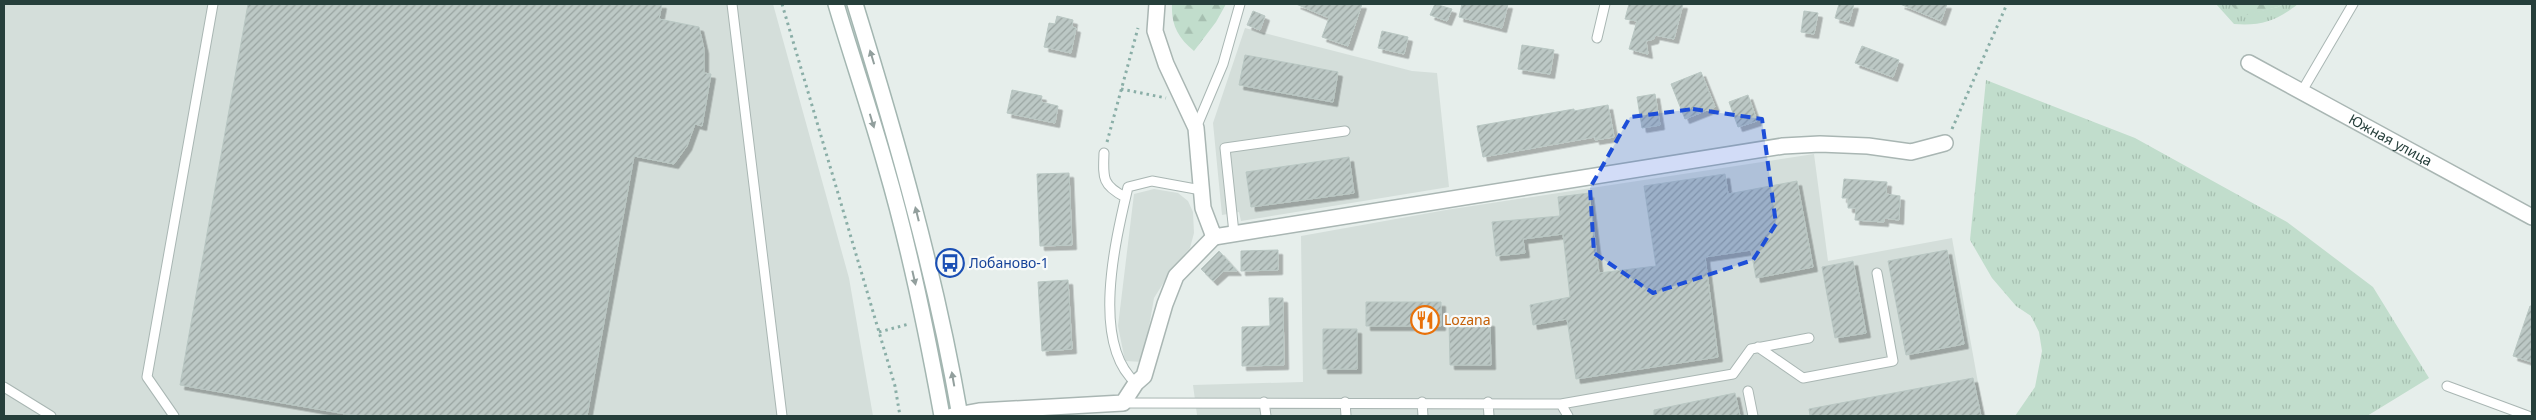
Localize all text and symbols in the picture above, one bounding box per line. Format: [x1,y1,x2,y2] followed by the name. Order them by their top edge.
[867,50,875,65] one-way arrow
[2346,109,2436,170] street label: Южная улица
[868,114,876,129] one-way arrow
[913,206,921,221] one-way arrow
[935,248,965,278] bus stop icon: Лобаново-1
[969,253,1049,272] place label: Лобаново-1
[910,270,918,285] one-way arrow
[1410,305,1440,335] restaurant icon: Lozana
[1444,310,1491,329] place label: Lozana
[948,370,956,386] one-way arrow

